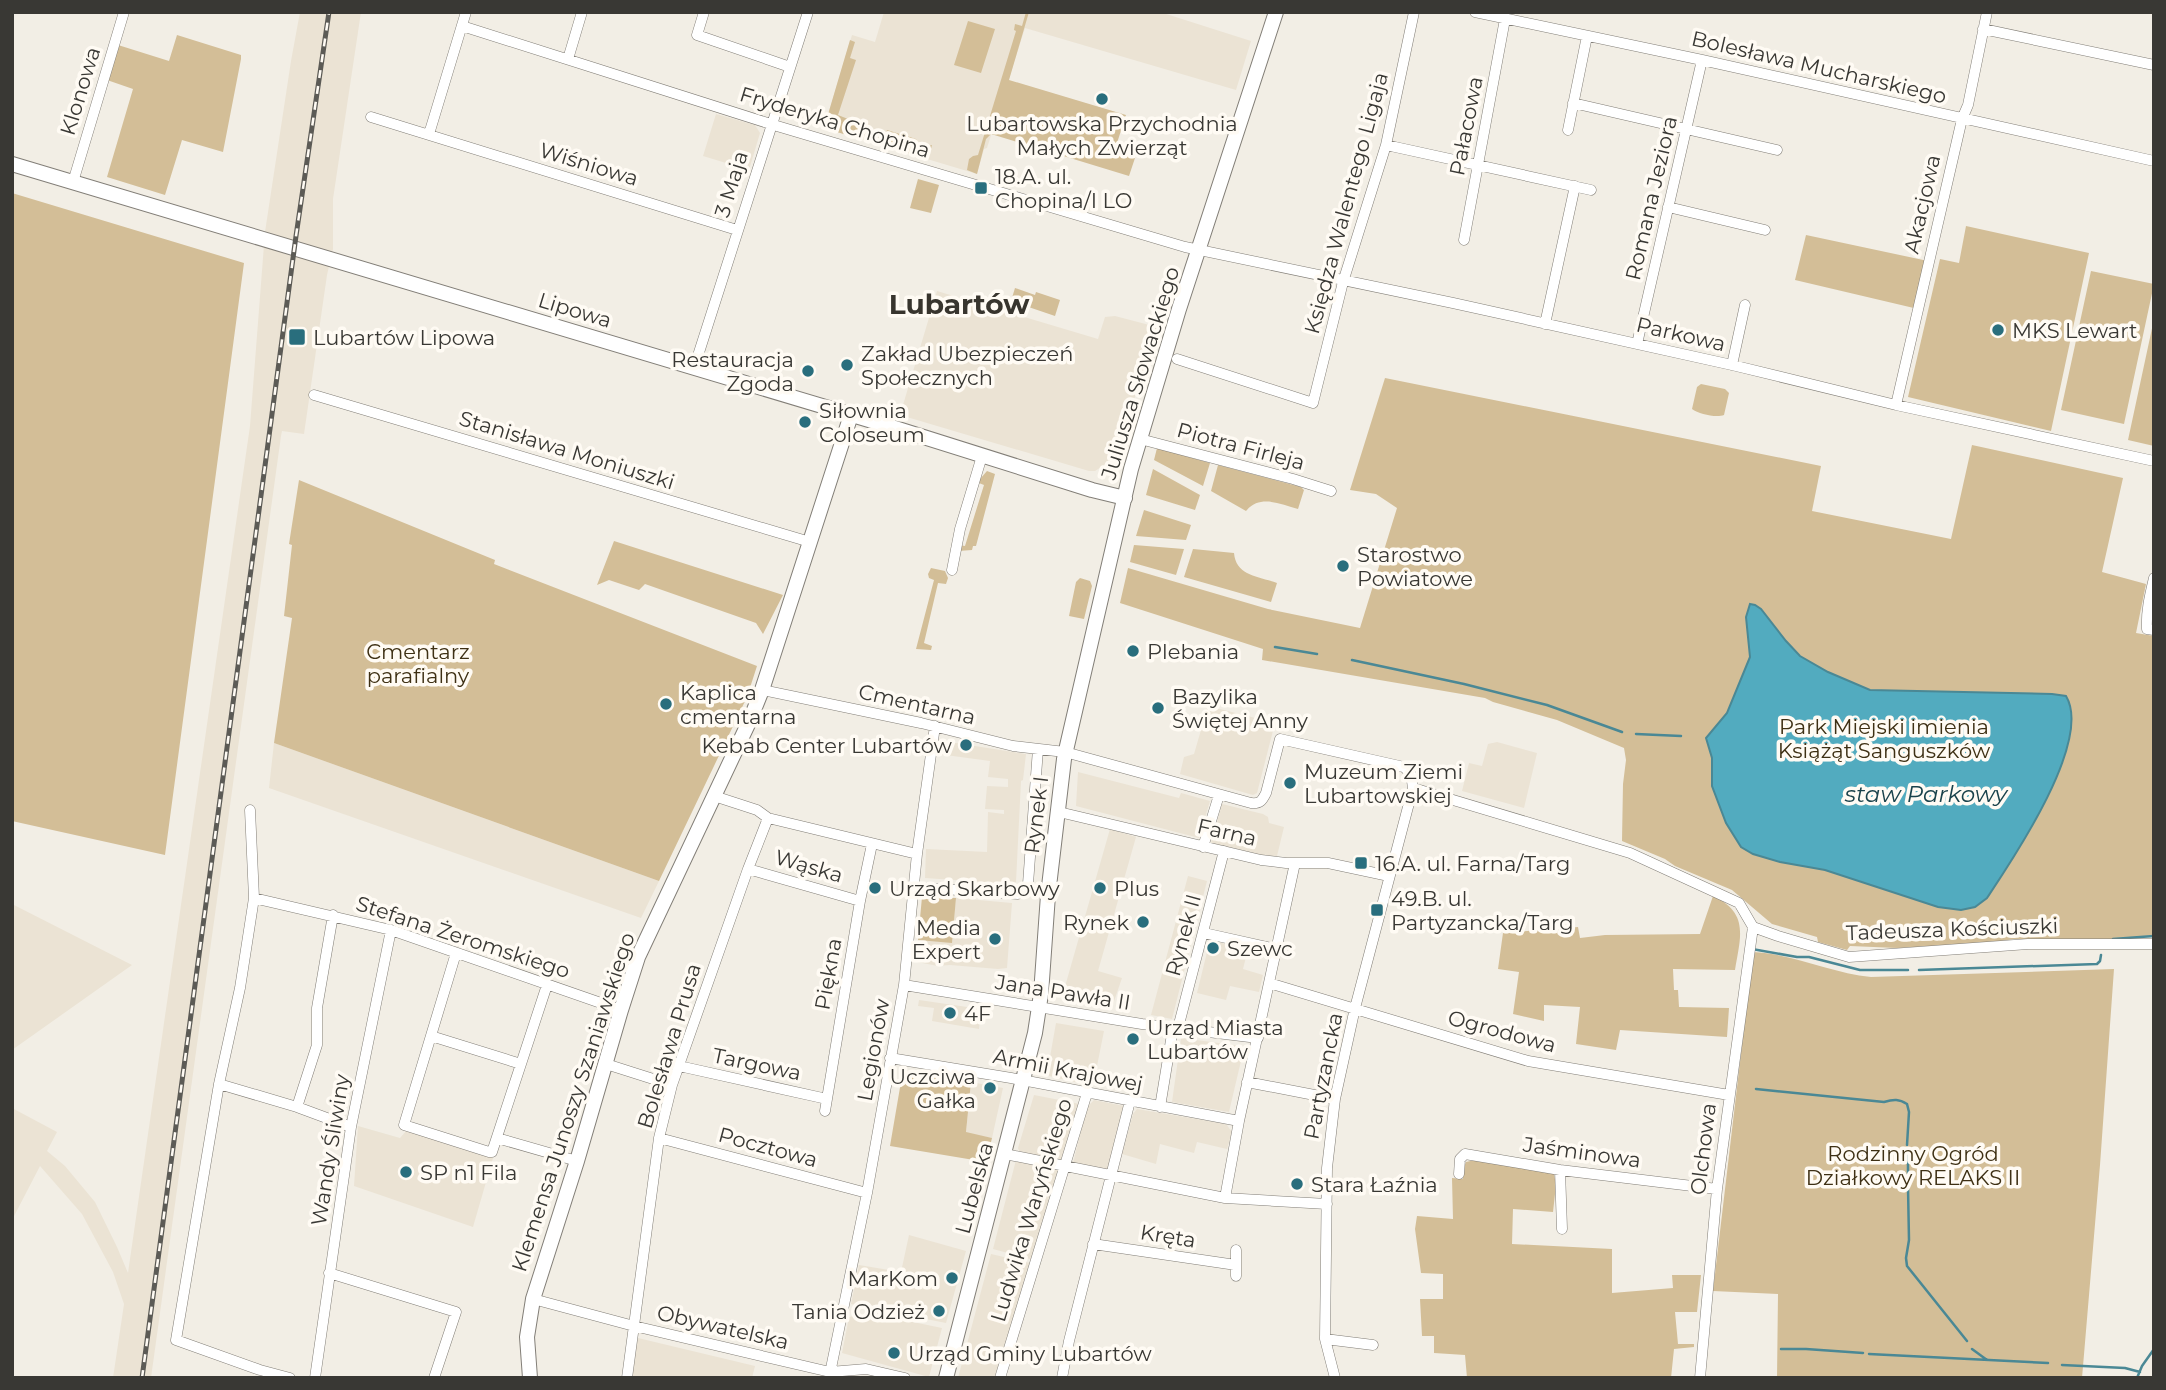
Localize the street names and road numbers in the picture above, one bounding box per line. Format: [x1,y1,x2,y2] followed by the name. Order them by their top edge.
[1689,25,1949,109] street label: Bolesława Mucharskiego
[55,44,105,138] street label: Klonowa
[1299,69,1393,337] street label: Księdza Walentego Ligaja
[1444,74,1488,178] street label: Pałacowa
[737,81,933,163] street label: Fryderyka Chopina
[1620,113,1682,283] street label: Romana Jeziora
[537,137,641,191] street label: Wiśniowa
[709,148,753,220] street label: 3 Maja
[1898,152,1946,256] street label: Akacjowa
[1095,264,1184,483] street label: Juliusza Słowackiego
[535,287,615,333] street label: Lipowa
[1634,312,1728,356] street label: Parkowa
[456,405,678,495] street label: Stanisława Moniuszki
[1174,417,1308,475] street label: Piotra Firleja
[856,678,978,730] street label: Cmentarna
[1019,775,1053,855] street label: Rynek I
[1195,813,1259,851] street label: Farna
[772,844,846,888] street label: Wąska
[353,891,573,983] street label: Stefana Żeromskiego
[1160,891,1206,979] street label: Rynek II
[1846,913,2058,945] street label: Tadeusza Kościuszki
[506,929,640,1275] street label: Klemensa Junoszy Szaniawskiego
[809,936,847,1012] street label: Piękna
[632,960,706,1132] street label: Bolesława Prusa
[993,969,1132,1015] street label: Jana Pawła II
[852,996,894,1103] street label: Legionów
[1445,1005,1559,1057] street label: Ogrodowa
[1298,1011,1348,1141] street label: Partyzancka
[711,1042,803,1086] street label: Targowa
[991,1043,1145,1097] street label: Armii Krajowej
[306,1072,354,1228] street label: Wandy Śliwiny
[985,1095,1077,1325] street label: Ludwika Waryńskiego
[1685,1102,1721,1196] street label: Olchowa
[716,1122,820,1172] street label: Pocztowa
[1521,1131,1642,1173] street label: Jaśminowa
[950,1139,998,1237] street label: Lubelska
[1138,1219,1198,1253] street label: Kręta
[655,1300,791,1354] street label: Obywatelska

